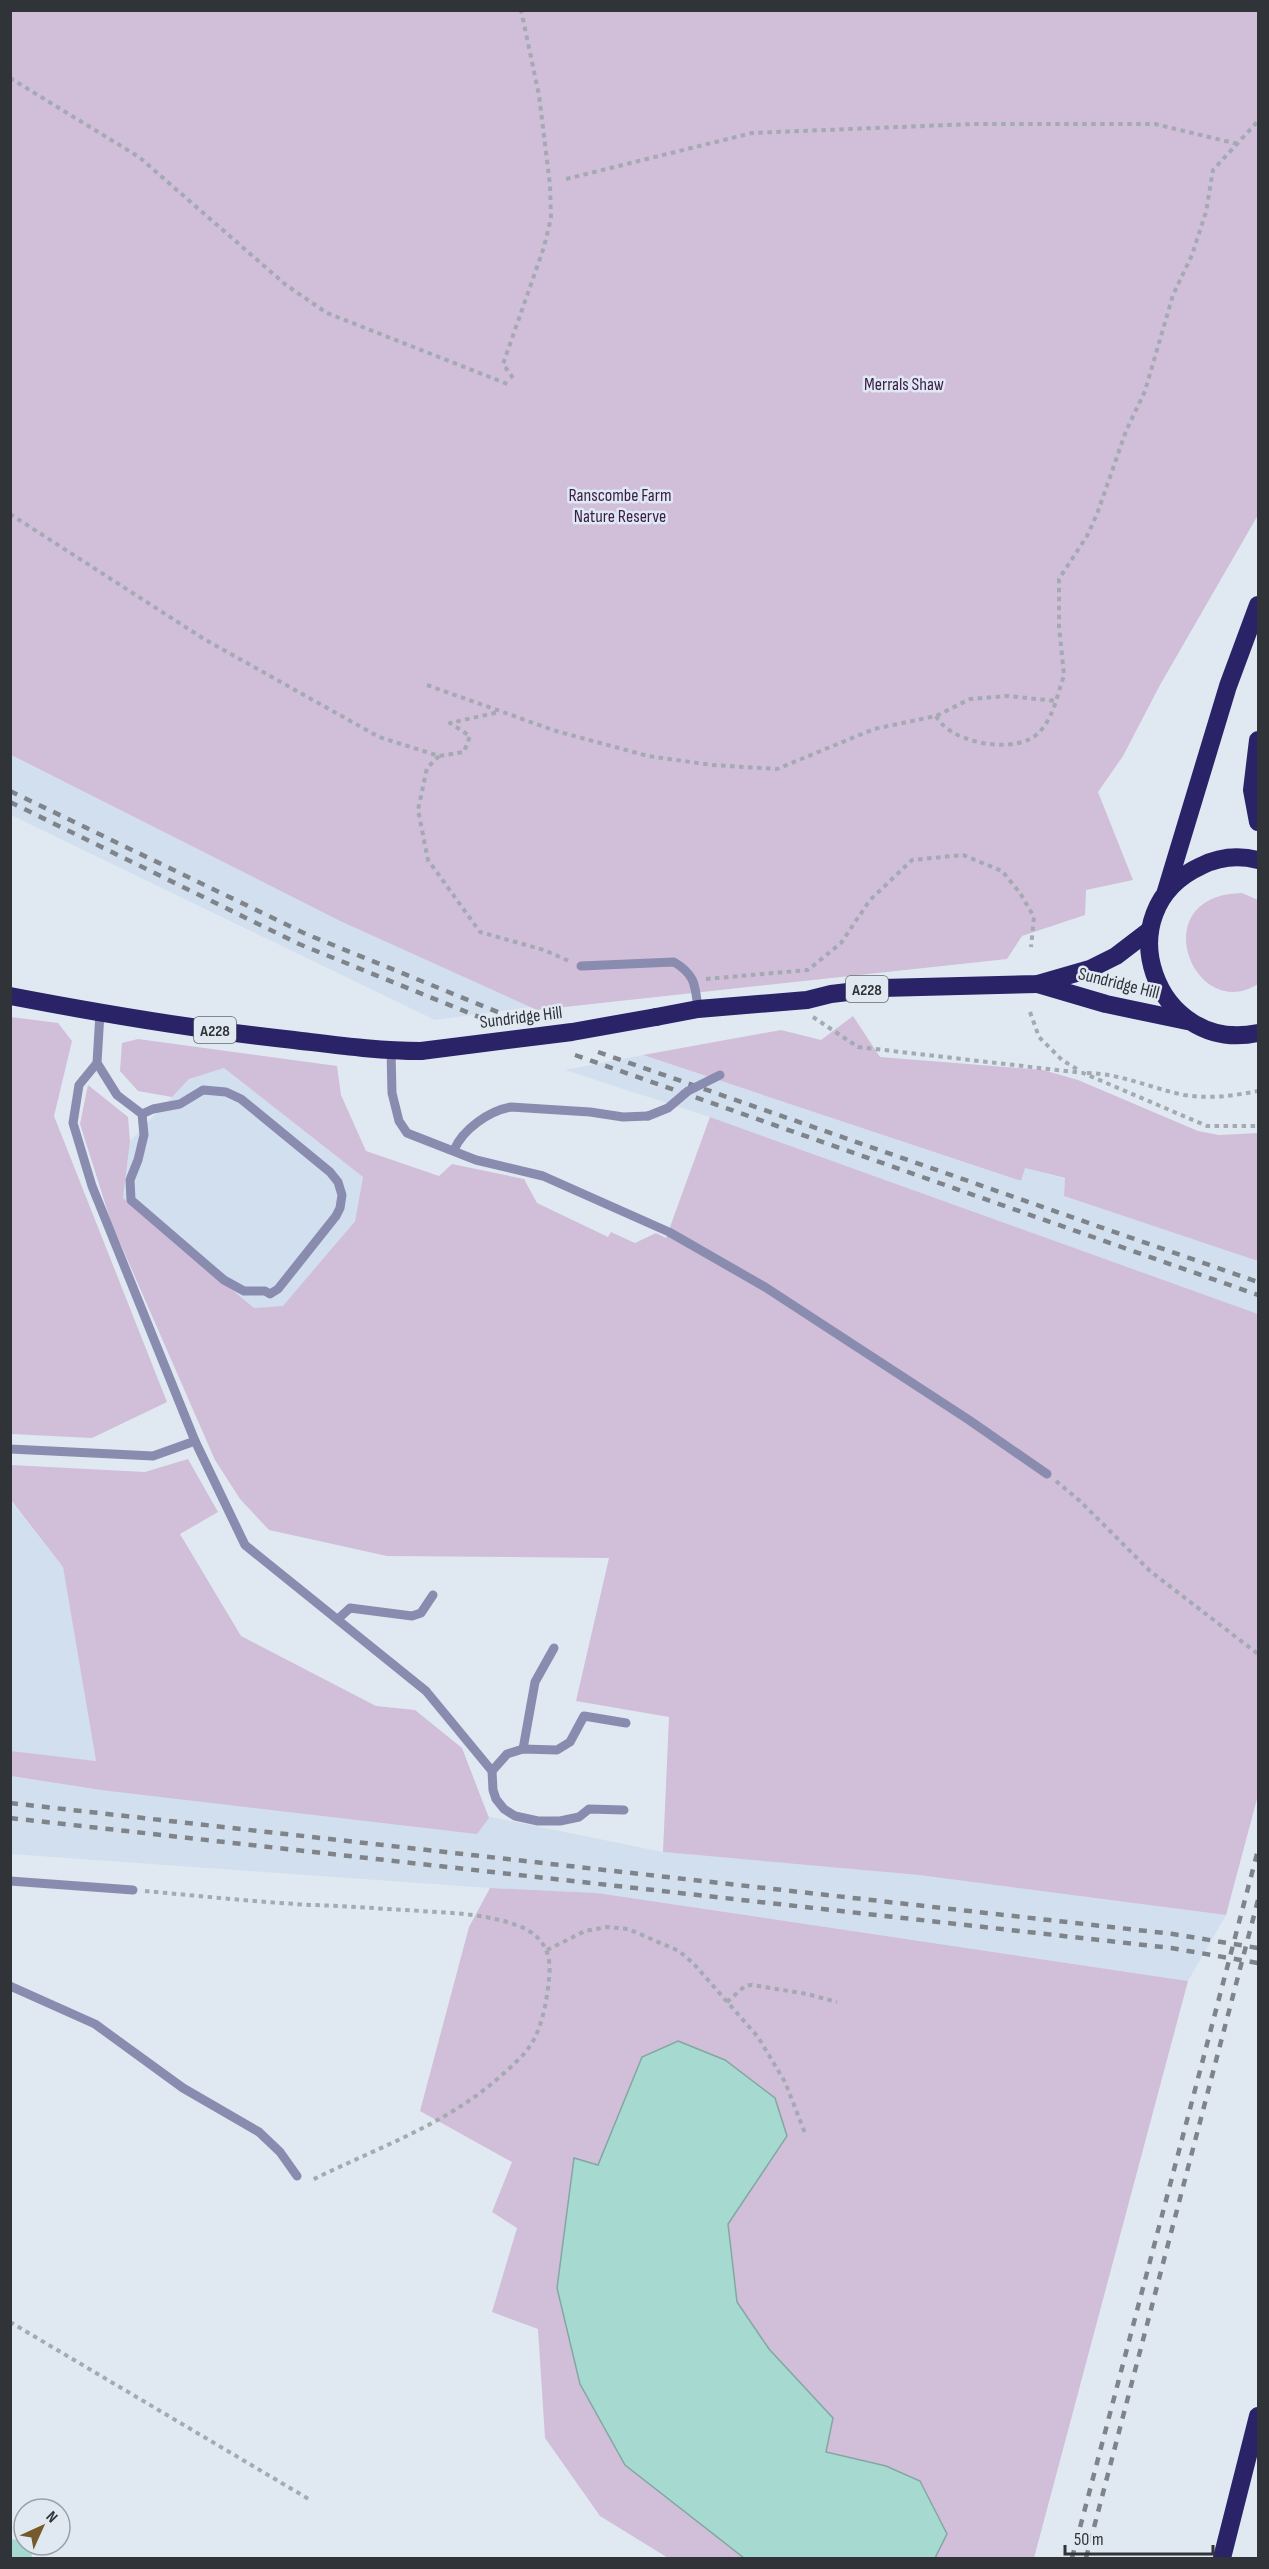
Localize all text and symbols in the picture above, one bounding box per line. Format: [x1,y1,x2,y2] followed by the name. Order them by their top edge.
[864,374,944,395] park label: Merrals Shaw
[568,485,672,527] park label: Ranscombe Farm Nature Reserve
[1076,963,1162,1004] street label: Sundridge Hill
[846,976,888,1002] road number: A228
[479,1002,563,1033] street label: Sundridge Hill
[194,1017,236,1043] road number: A228
[12,2497,72,2557] north arrow
[42,2508,61,2527] text: N
[1065,2518,1214,2556] scale bar
[1074,2529,1104,2550] text: 50 m

